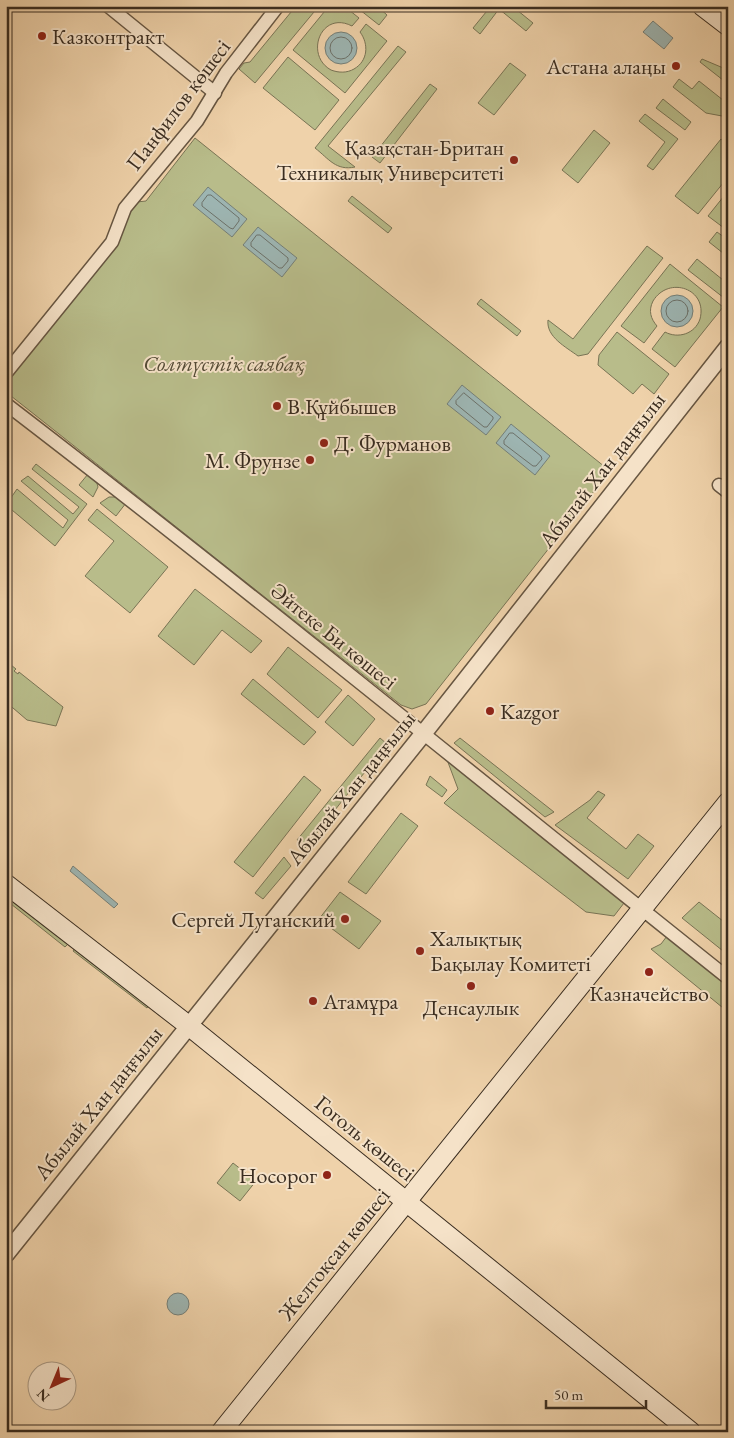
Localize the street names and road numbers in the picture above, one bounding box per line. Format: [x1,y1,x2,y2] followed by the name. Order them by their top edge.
[119,34,237,176] street label: Панфилов көшесі
[532,386,672,554] street label: Абылай Хан даңғылы
[265,576,403,696] street label: Әйтеке Би көшесі
[279,705,422,872] street label: Абылай Хан даңғылы
[26,1020,169,1187] street label: Абылай Хан даңғылы
[309,1089,421,1187] street label: Гоголь көшесі
[271,1182,396,1327] street label: Желтоқсан көшесі

